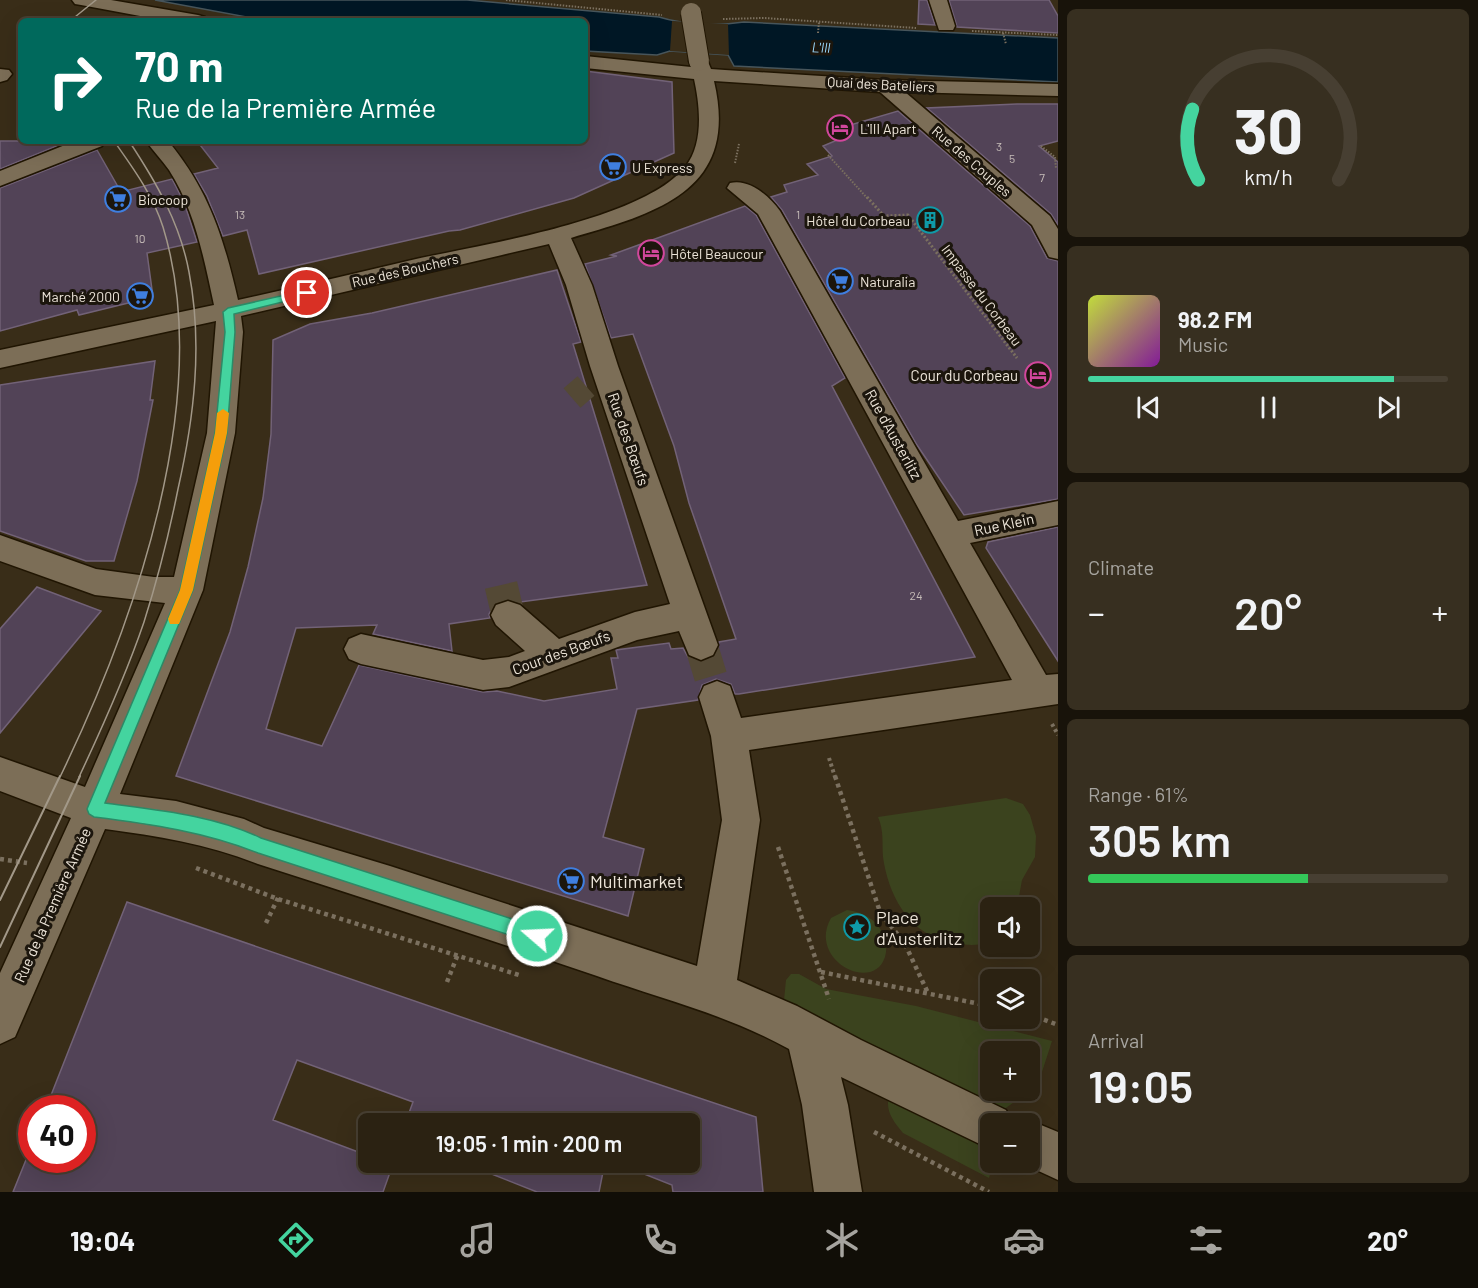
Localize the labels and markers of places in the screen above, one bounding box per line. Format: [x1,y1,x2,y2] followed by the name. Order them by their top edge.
[825,113,855,143] hotel icon: L'III Apart
[860,120,917,137] place label: L'III Apart
[598,152,628,182] supermarket icon: U Express
[632,159,693,176] place label: U Express
[103,184,133,214] supermarket icon: Biocoop
[138,191,188,208] place label: Biocoop
[915,205,945,235] building icon: Hôtel du Corbeau
[806,212,910,229] place label: Hôtel du Corbeau
[636,238,666,268] hotel icon: Hôtel Beaucour
[670,245,763,262] place label: Hôtel Beaucour
[825,266,855,296] supermarket icon: Naturalia
[281,267,332,318] pin
[860,273,915,290] place label: Naturalia
[125,281,155,311] supermarket icon: Marché 2000
[42,288,120,305] place label: Marché 2000
[1023,360,1053,390] hotel icon: Cour du Corbeau
[911,366,1018,384] place label: Cour du Corbeau
[556,866,586,896] supermarket icon: Multimarket
[590,870,683,892] place label: Multimarket
[876,906,962,949] place label: Place d'Austerlitz
[842,912,872,942] place icon: Place d'Austerlitz

